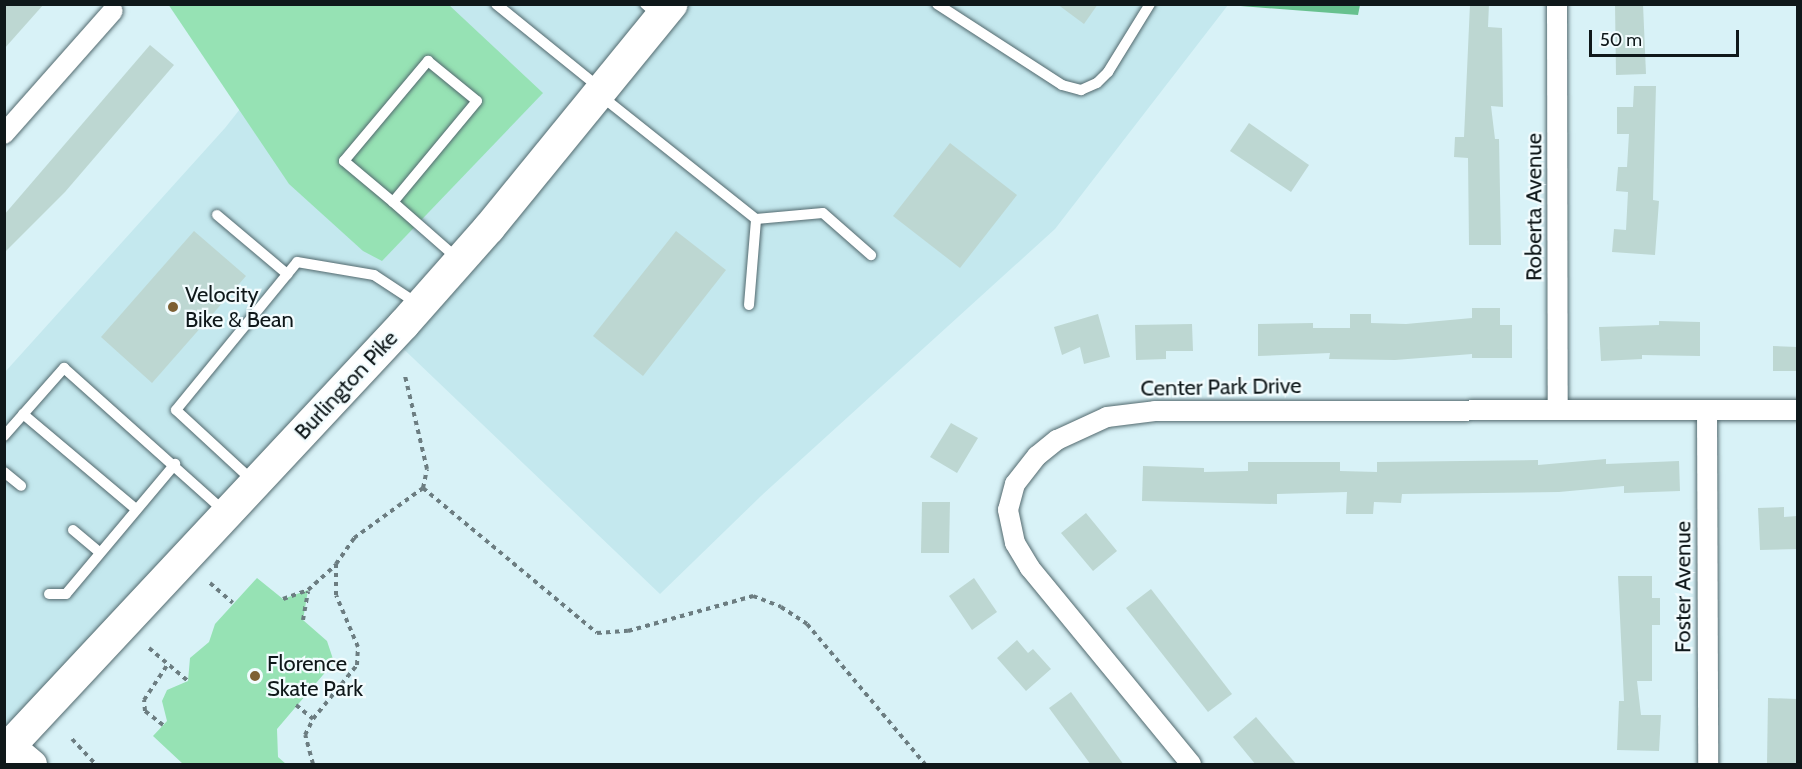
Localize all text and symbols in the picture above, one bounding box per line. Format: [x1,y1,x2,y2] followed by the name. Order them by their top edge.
[1592,18,1742,56] scale bar
[1600,29,1642,51] text: 50 m
[1521,133,1547,281] street label: Roberta Avenue
[185,281,294,332] place label: Velocity Bike & Bean
[166,300,180,314] marker: Velocity Bike & Bean
[289,325,403,445] street label: Burlington Pike
[1140,372,1302,402] street label: Center Park Drive
[1670,521,1696,653] street label: Foster Avenue
[267,650,363,702] place label: Florence Skate Park
[248,669,262,683] marker: Florence Skate Park

